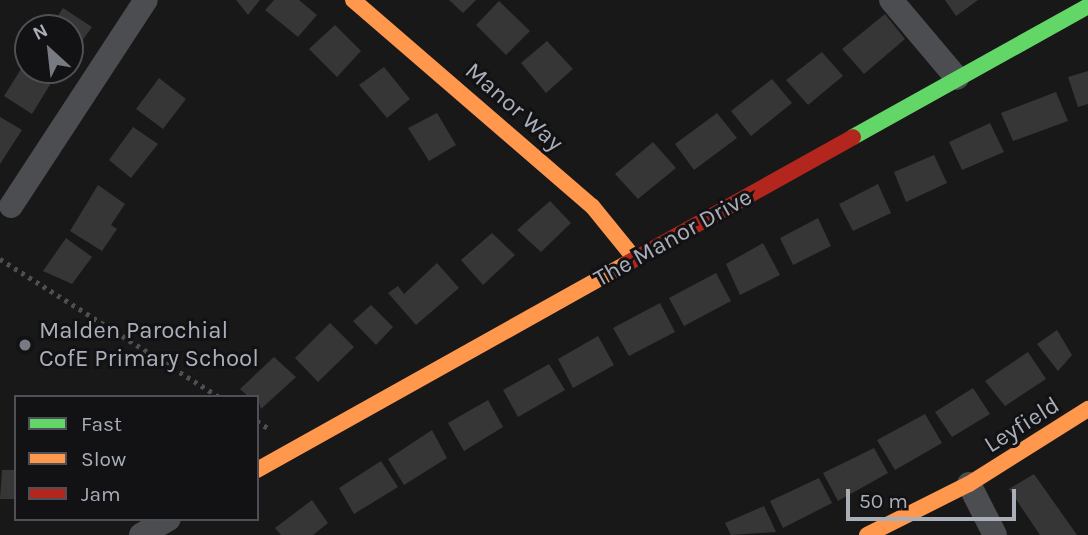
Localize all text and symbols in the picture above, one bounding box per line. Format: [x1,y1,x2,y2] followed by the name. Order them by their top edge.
[14,14,84,84] north arrow
[29,19,51,45] text: N
[459,57,569,157] street label: Manor Way
[589,183,757,293] street label: The Manor Drive
[39,317,259,373] place label: Malden Parochial CofE Primary School
[17,337,33,353] marker: Malden Parochial CofE Primary School
[979,391,1065,459] street label: Leyfield
[14,395,259,521] legend
[81,412,122,436] text: Fast
[81,447,126,471] text: Slow
[850,476,1020,520] scale bar
[81,482,121,506] text: Jam
[859,489,908,513] text: 50 m

